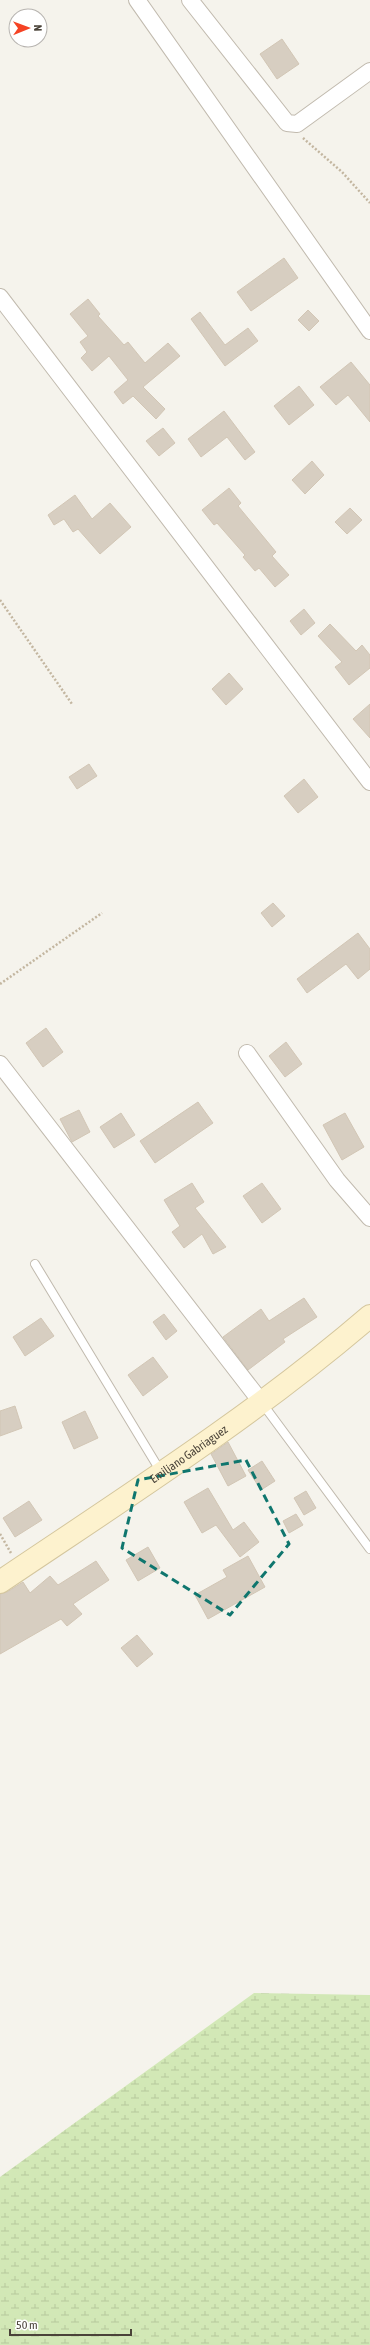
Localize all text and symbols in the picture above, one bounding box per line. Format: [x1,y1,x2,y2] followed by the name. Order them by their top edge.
[8,8,48,48] north arrow
[32,24,44,31] text: N
[147,1422,231,1486] street label: Emiliano Gabriaguez
[10,2311,131,2337] scale bar
[16,2318,38,2332] text: 50 m

